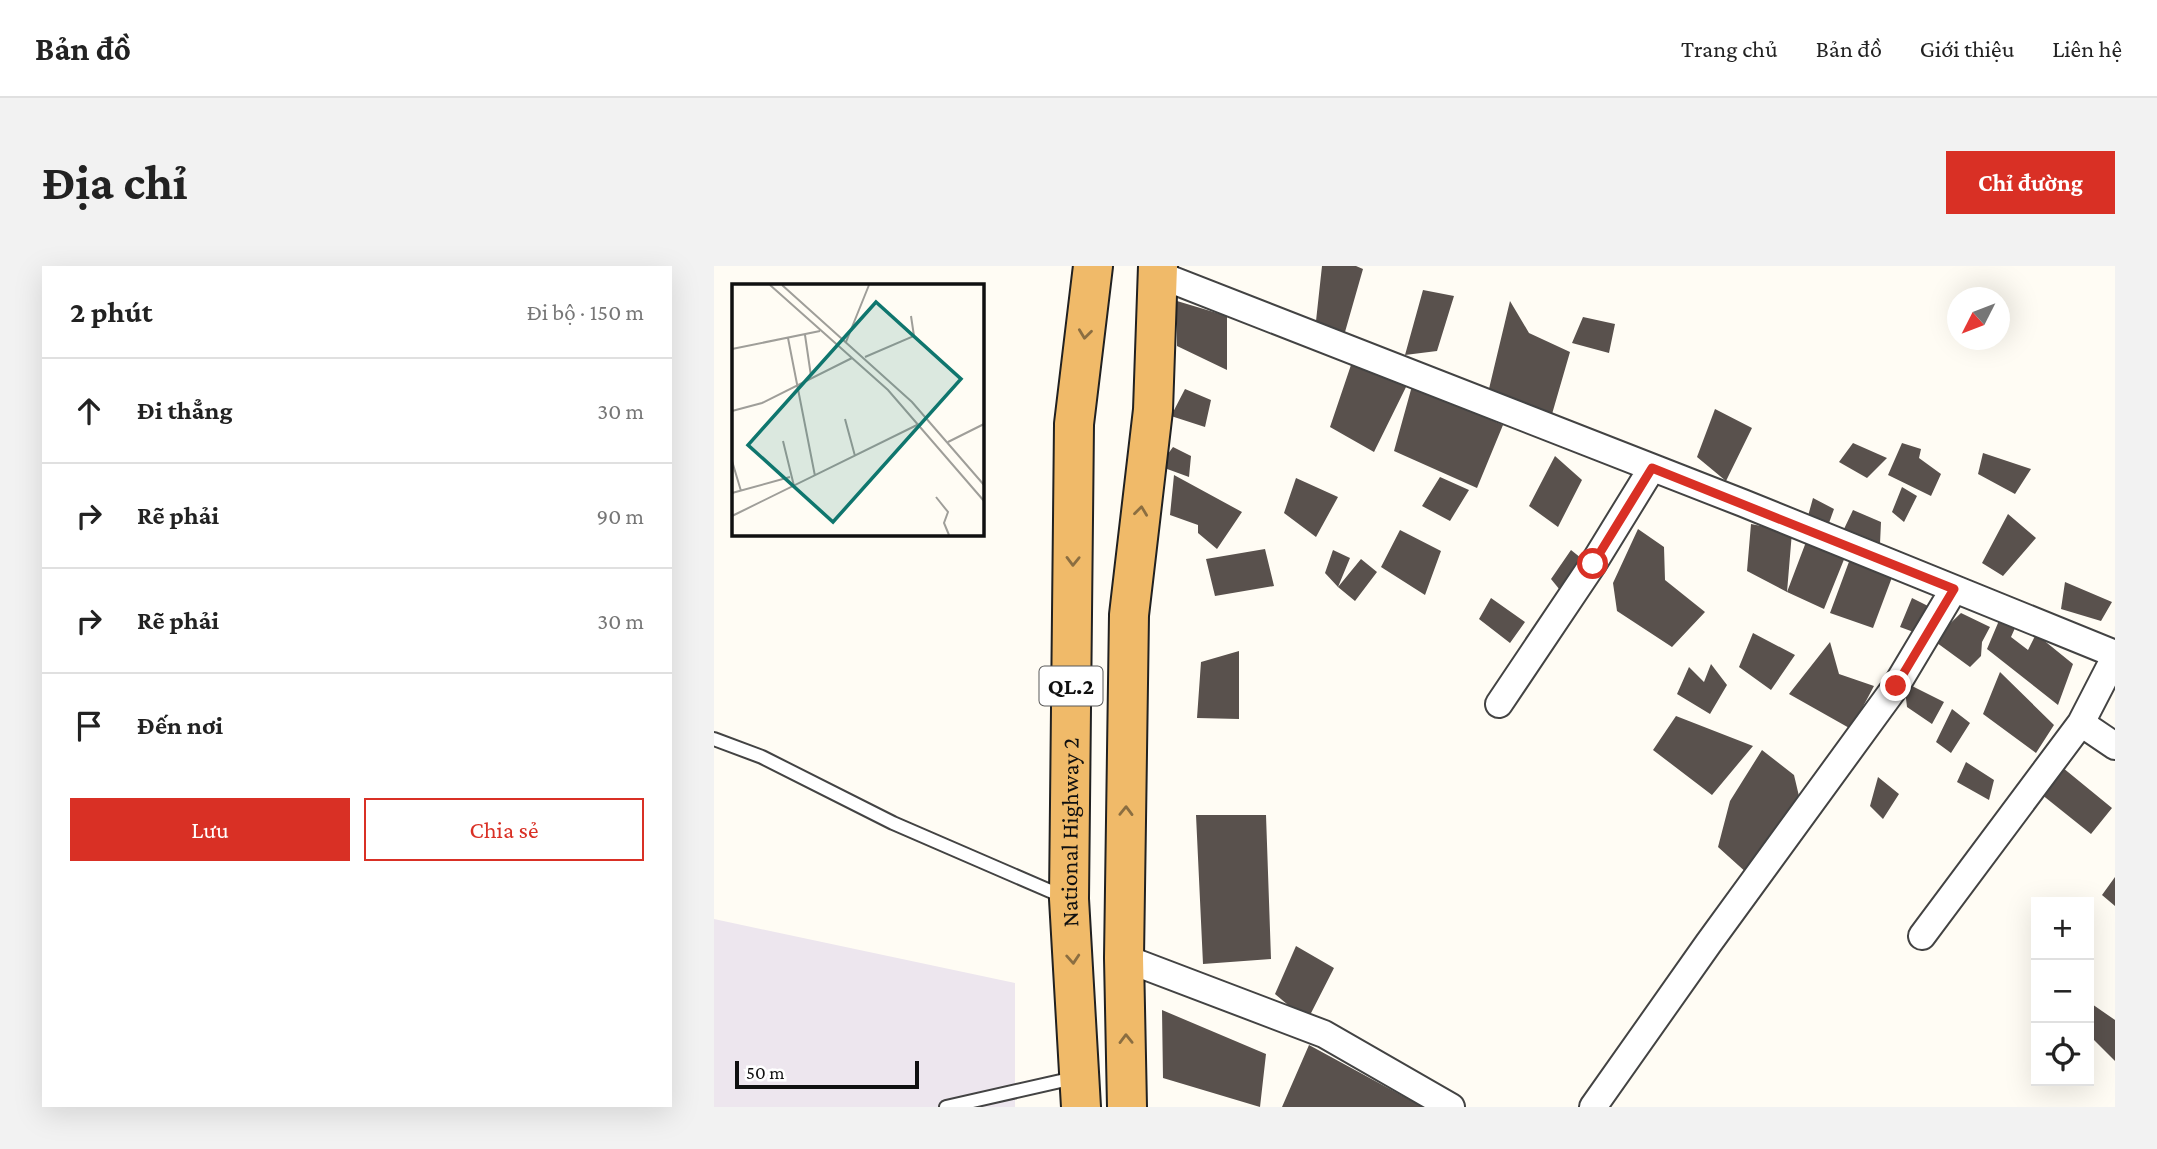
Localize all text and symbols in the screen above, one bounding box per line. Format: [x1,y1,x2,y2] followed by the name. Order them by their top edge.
[35,30,131,67] text: Bản đồ
[1681,35,1778,62] text: Trang chủ
[1816,35,1882,62] text: Bản đồ
[1920,35,2014,62] text: Giới thiệu
[2052,35,2122,62] text: Liên hệ
[1946,151,2115,214] button: Chỉ đường
[42,155,187,210] text: Địa chỉ
[732,284,984,536] inset map
[1947,287,2010,350] north arrow
[70,295,153,328] text: 2 phút
[527,299,644,325] text: Đi bộ · 150 m
[1078,328,1093,340] one-way arrow
[70,392,108,430] icon: ahead
[137,396,233,425] text: Đi thẳng
[597,398,644,424] text: 30 m
[70,497,108,535] icon: right
[137,501,219,530] text: Rẽ phải
[597,503,644,529] text: 90 m
[1133,505,1148,516] one-way arrow
[1577,548,1608,579] route start
[1065,556,1081,566] one-way arrow
[70,602,108,640] icon: right
[137,606,219,635] text: Rẽ phải
[597,608,644,634] text: 30 m
[1040,666,1102,706] road number: QL.2
[1880,670,1911,701] route end
[70,707,108,745] icon: arrive
[137,711,223,740] text: Đến nơi
[1055,737,1084,928] street label: National Highway 2
[70,798,350,861] button: Lưu
[364,798,644,861] button: Chia sẻ
[1118,806,1134,816] one-way arrow
[2031,897,2094,1086] map controls
[2031,897,2094,960] button: +
[1065,954,1080,965] one-way arrow
[2031,960,2094,1023] button: −
[2031,1023,2094,1086] button: locate
[1118,1033,1133,1044] one-way arrow
[735,1058,919,1090] scale bar
[746,1062,785,1083] text: 50 m

